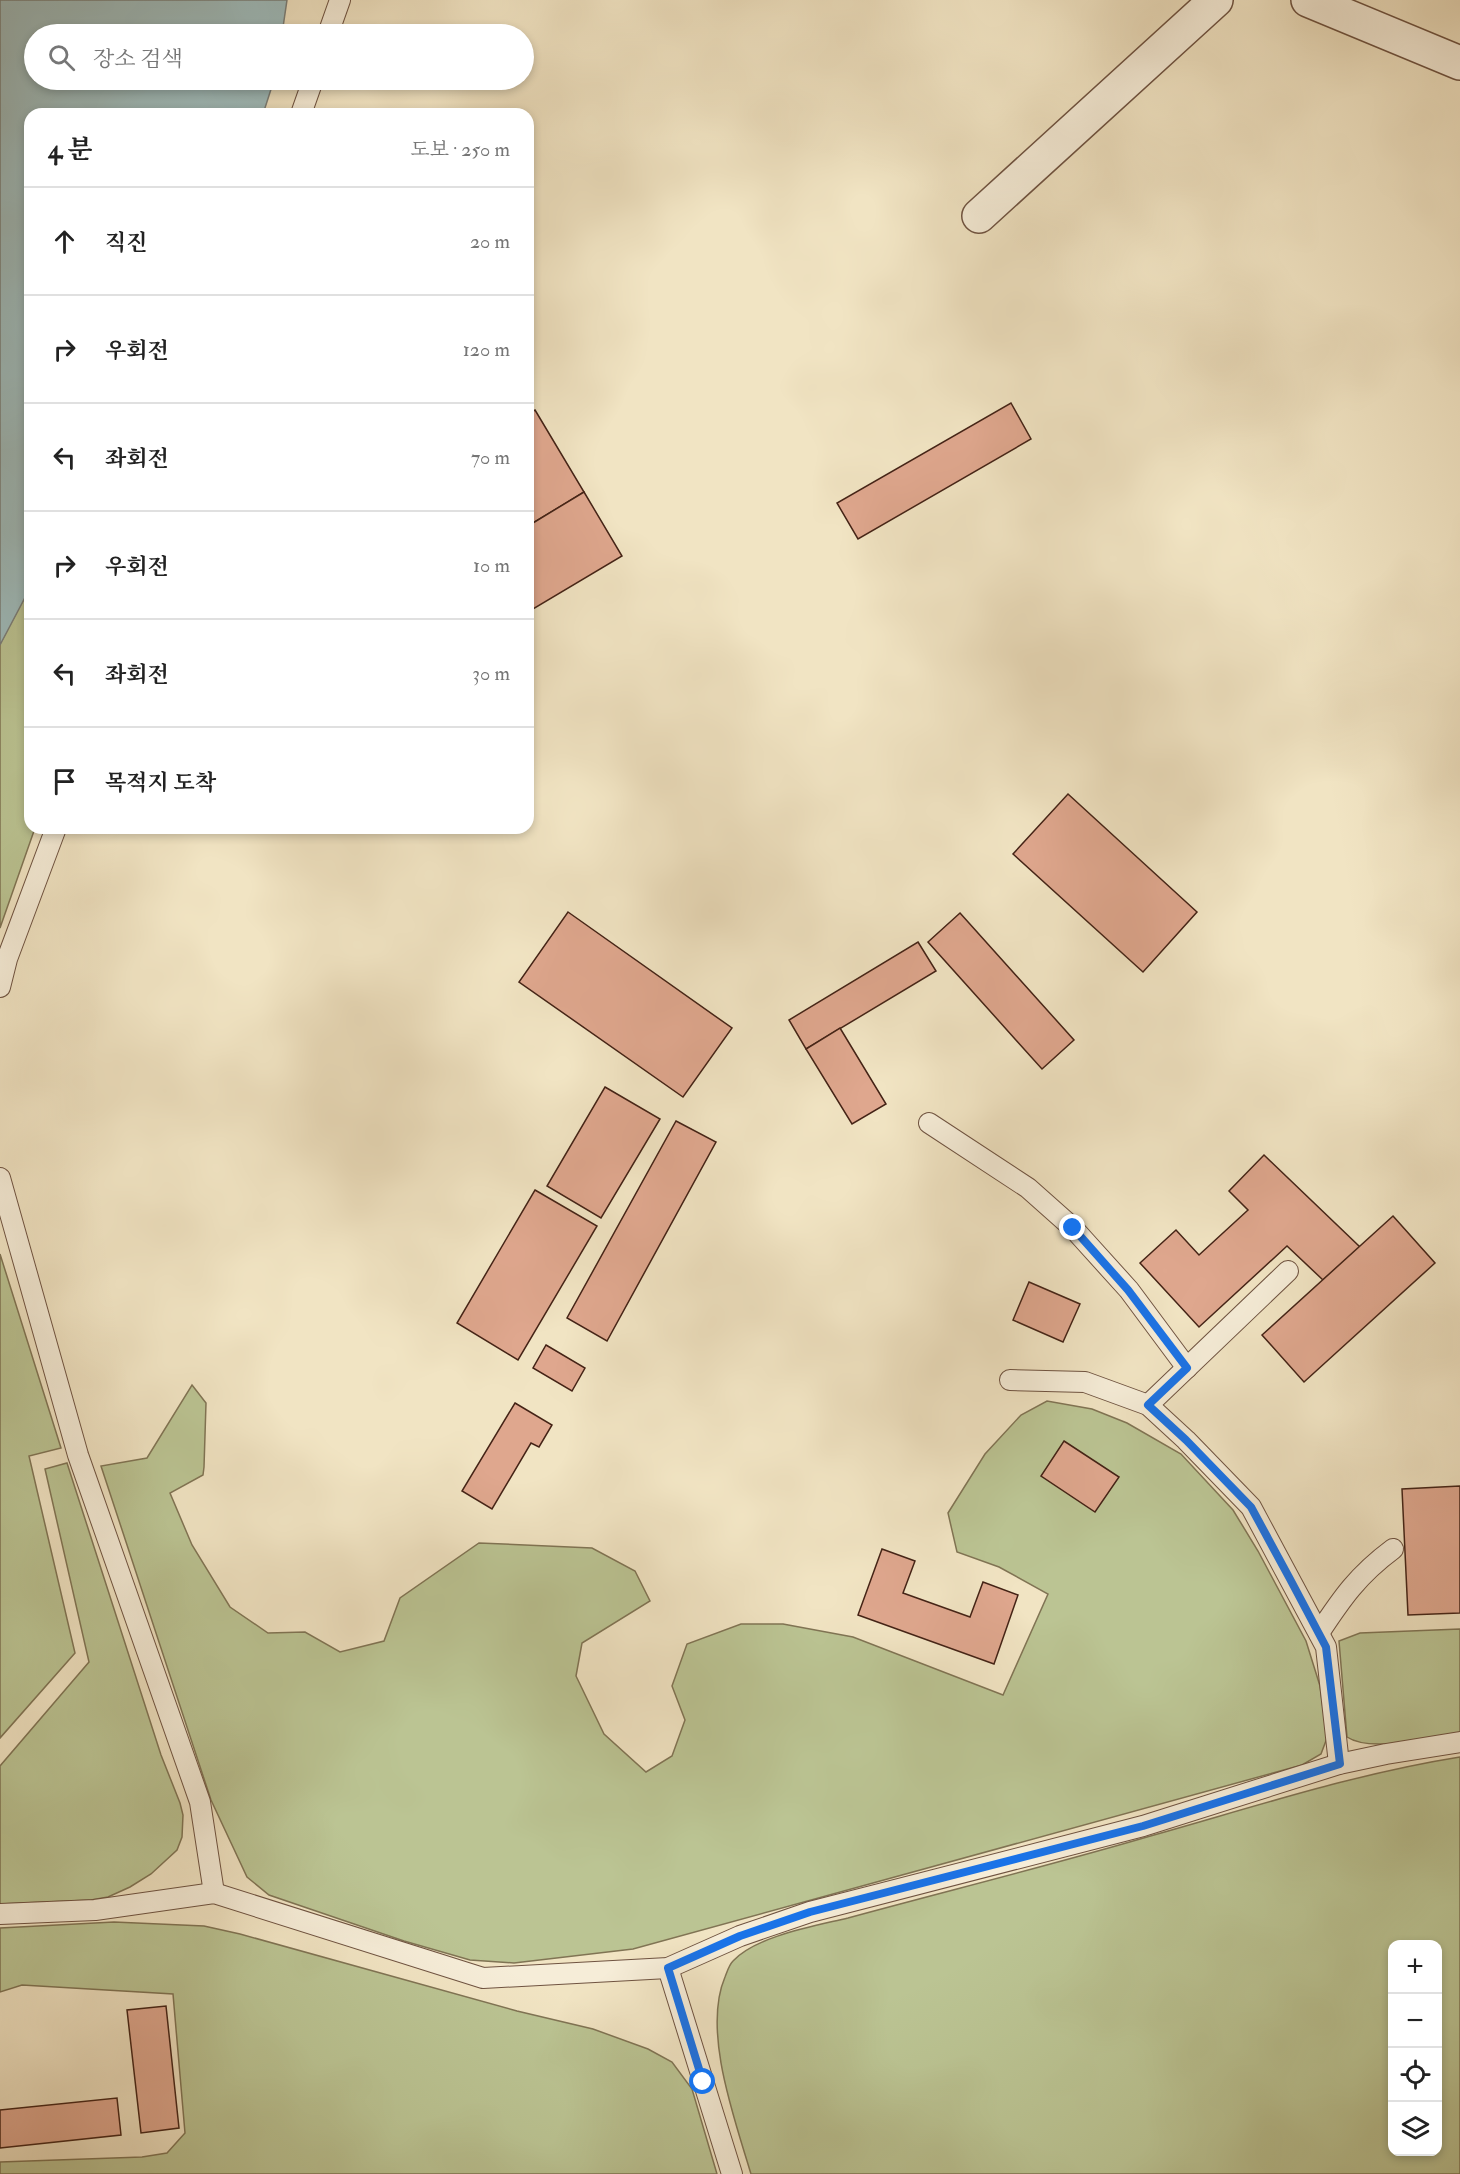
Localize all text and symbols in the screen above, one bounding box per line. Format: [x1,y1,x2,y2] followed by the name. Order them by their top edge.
[24,24,534,90] search box
[45,41,78,74] icon: search
[93,45,183,73] text: 장소 검색
[48,134,93,166] text: 4 분
[410,137,510,162] text: 도보 · 250 m
[48,225,81,258] icon: ahead
[105,229,148,257] text: 직진
[470,229,510,254] text: 20 m
[48,333,81,366] icon: right
[105,337,169,365] text: 우회전
[463,337,510,362] text: 120 m
[48,441,81,474] icon: left
[105,445,169,473] text: 좌회전
[471,445,510,470] text: 70 m
[48,549,81,582] icon: right
[105,553,169,581] text: 우회전
[473,553,510,578] text: 10 m
[48,657,81,690] icon: left
[105,661,169,689] text: 좌회전
[472,661,510,686] text: 30 m
[48,765,81,798] icon: arrive
[105,769,216,797] text: 목적지 도착
[1059,1214,1085,1240] route end
[1388,1940,1442,2156] map controls
[1388,1940,1442,1994] button: +
[1388,1994,1442,2048] button: −
[1388,2048,1442,2102] button: locate
[689,2068,715,2094] route start
[1388,2102,1442,2156] button: layers

